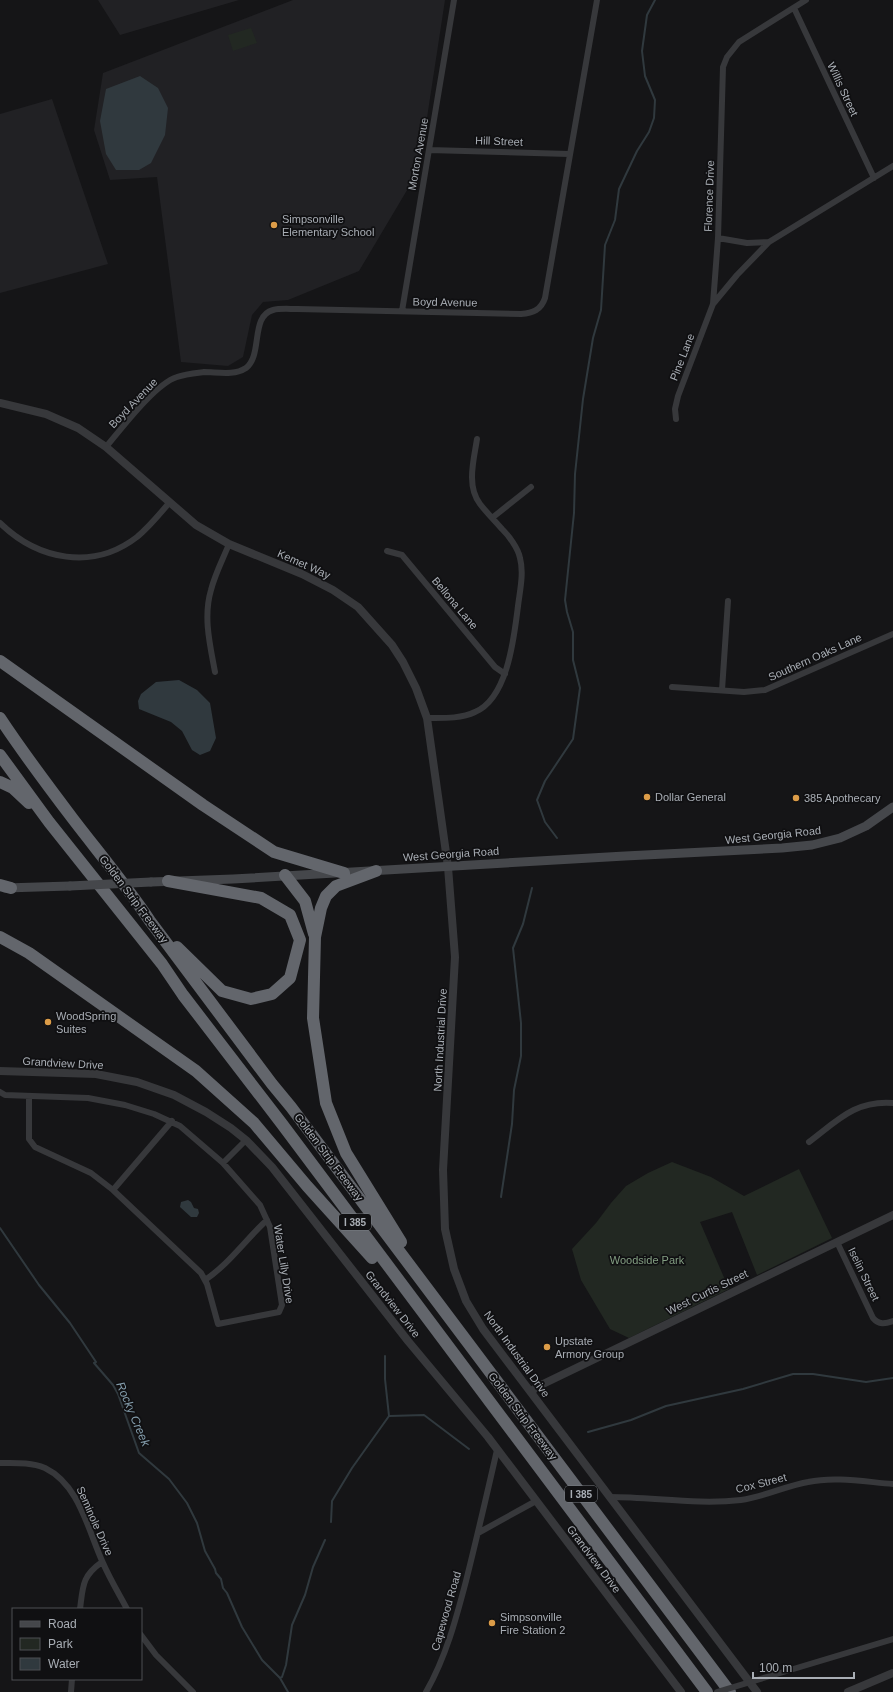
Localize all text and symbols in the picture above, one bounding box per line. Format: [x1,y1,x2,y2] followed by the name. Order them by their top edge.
[825,60,861,118] street label: Willis Street
[406,117,430,191] street label: Morton Avenue
[475,134,523,148] street label: Hill Street
[702,160,716,232] street label: Florence Drive
[282,213,374,238] place label: Simpsonville Elementary School
[269,220,279,230] marker: Simpsonville Elementary School
[413,295,477,309] street label: Boyd Avenue
[668,332,696,382] street label: Pine Lane
[106,376,160,430] street label: Boyd Avenue
[276,547,333,581] street label: Kemet Way
[430,575,480,631] street label: Bellona Lane
[766,631,864,683] street label: Southern Oaks Lane
[655,791,726,803] place label: Dollar General
[642,792,652,802] marker: Dollar General
[804,792,881,804] place label: 385 Apothecary
[791,793,801,803] marker: 385 Apothecary
[724,824,822,846] street label: West Georgia Road
[402,845,500,863] street label: West Georgia Road
[97,853,171,945] street label: Golden Strip Freeway
[431,988,449,1092] street label: North Industrial Drive
[56,1010,116,1035] place label: WoodSpring Suites
[43,1017,53,1027] marker: WoodSpring Suites
[22,1055,104,1071] street label: Grandview Drive
[292,1111,366,1203] street label: Golden Strip Freeway
[339,1214,371,1230] road number: I 385
[272,1224,296,1304] street label: Water Lilly Drive
[846,1245,882,1303] street label: Iselin Street
[610,1254,685,1266] park label: Woodside Park
[664,1267,750,1317] street label: West Curtis Street
[363,1268,423,1340] street label: Grandview Drive
[482,1309,552,1399] street label: North Industrial Drive
[555,1335,624,1360] place label: Upstate Armory Group
[542,1342,552,1352] marker: Upstate Armory Group
[486,1370,560,1462] street label: Golden Strip Freeway
[113,1380,153,1449] water label: Rocky Creek
[734,1471,788,1495] street label: Cox Street
[74,1484,116,1558] street label: Seminole Drive
[565,1486,597,1502] road number: I 385
[565,1523,623,1595] street label: Grandview Drive
[429,1570,463,1652] street label: Capewood Road
[12,1608,142,1680] legend
[500,1611,565,1636] place label: Simpsonville Fire Station 2
[48,1617,77,1631] text: Road
[487,1618,497,1628] marker: Simpsonville Fire Station 2
[48,1637,74,1651] text: Park
[753,1654,854,1680] scale bar
[48,1657,80,1671] text: Water
[759,1661,792,1675] text: 100 m

